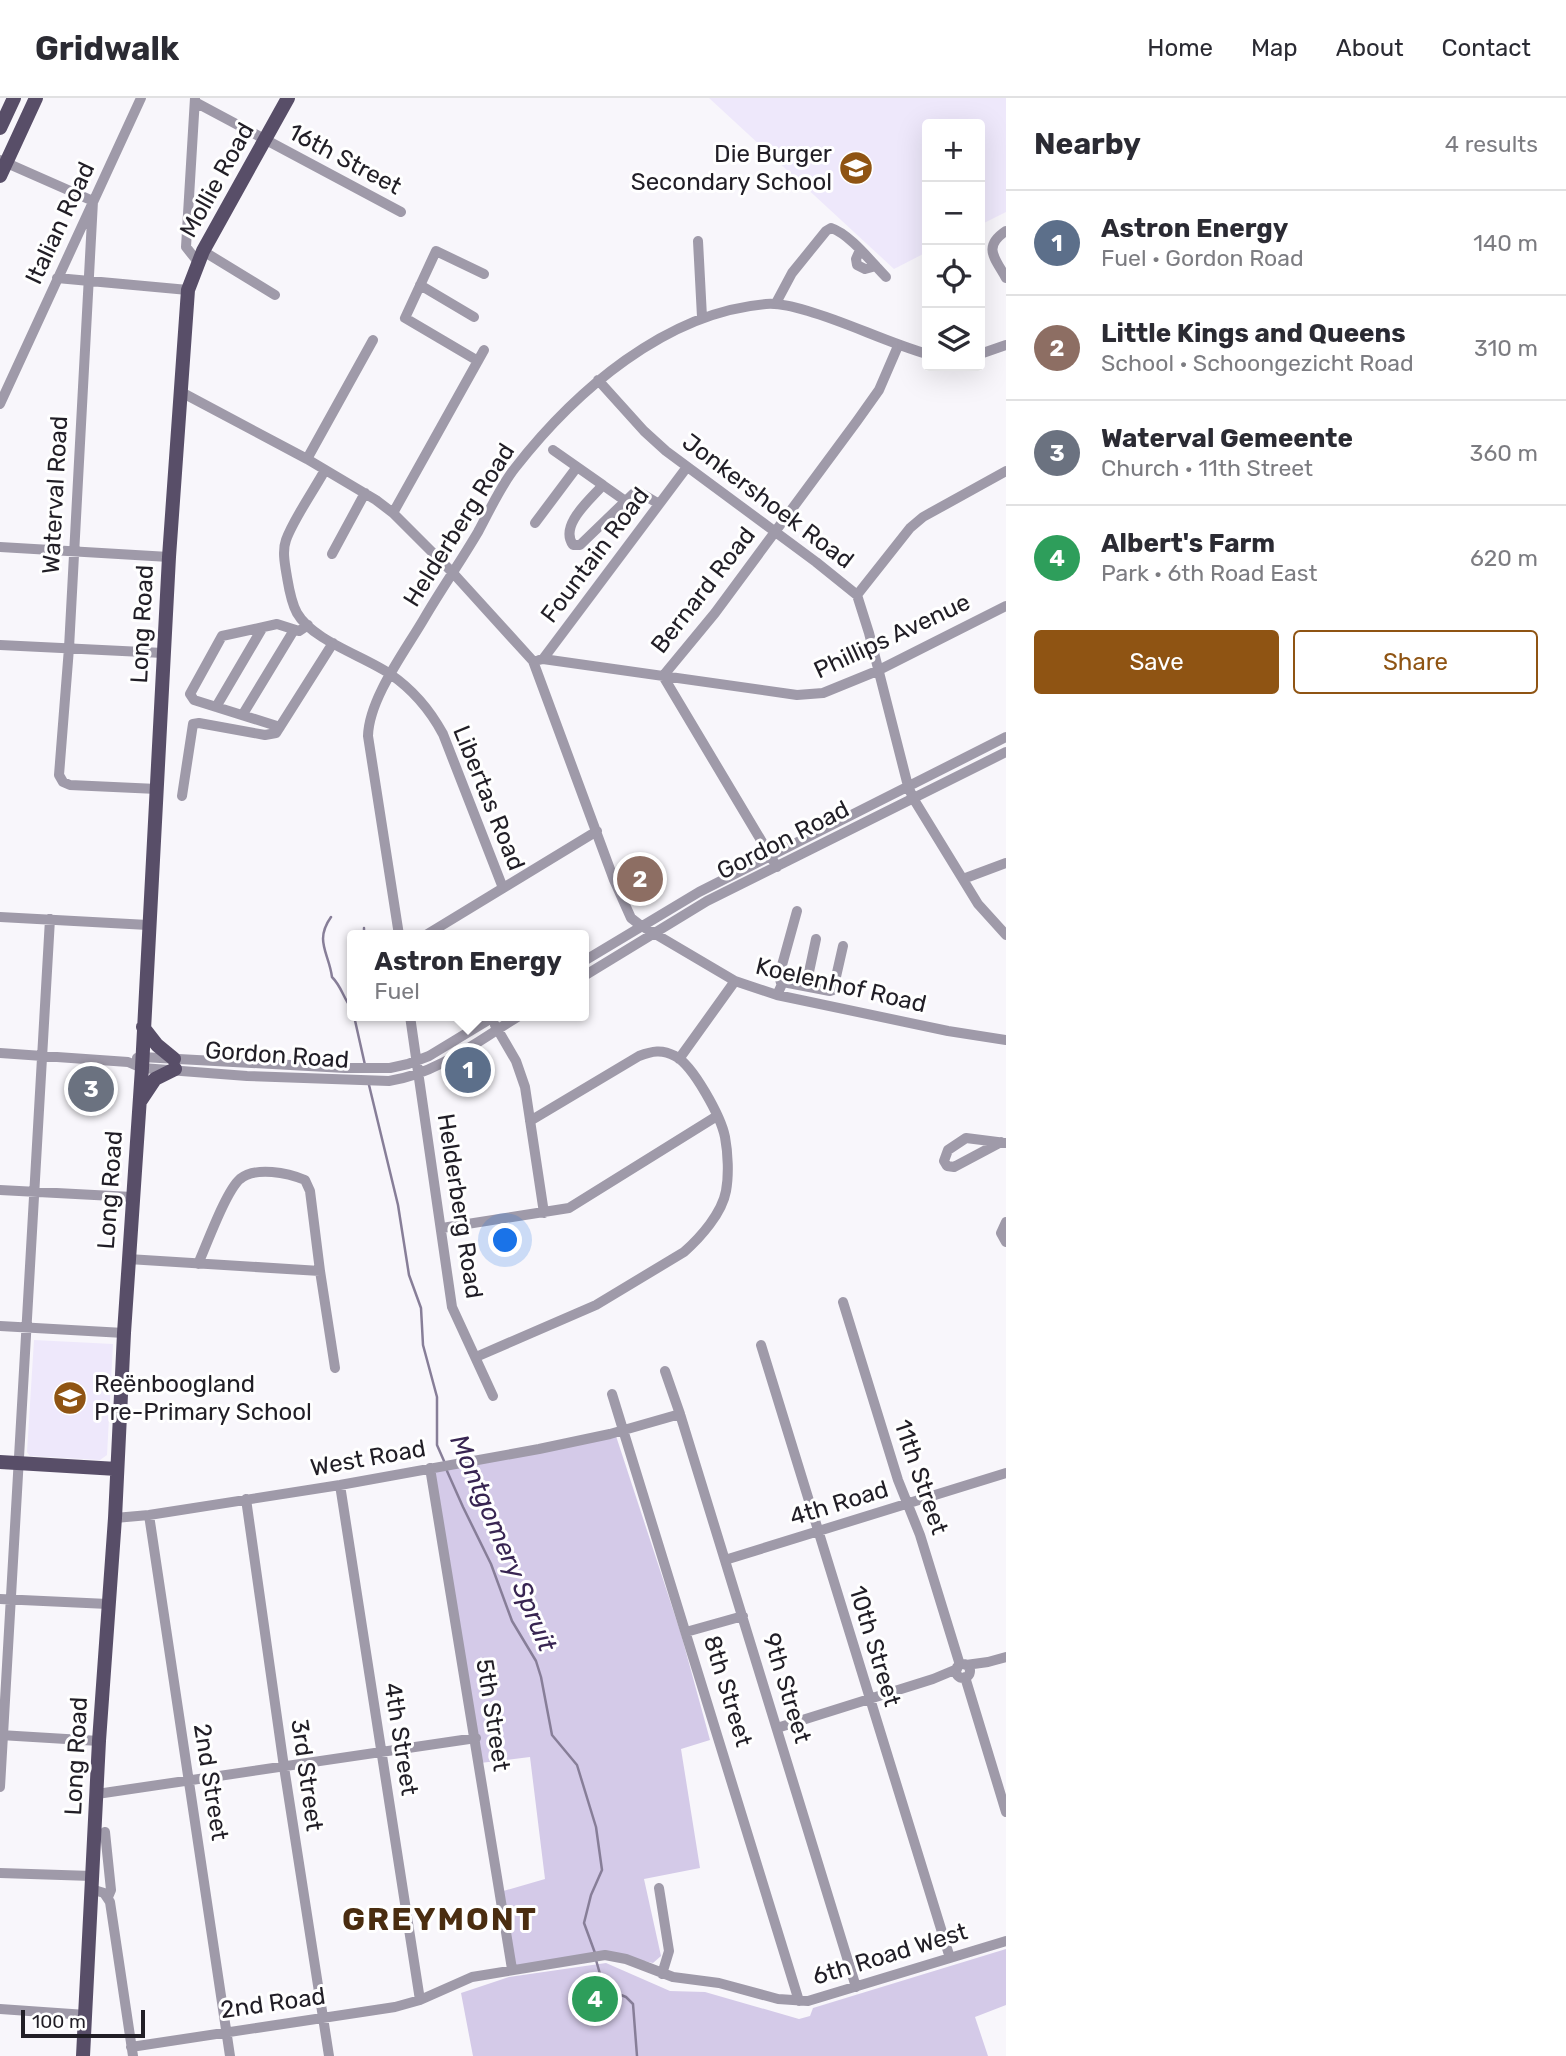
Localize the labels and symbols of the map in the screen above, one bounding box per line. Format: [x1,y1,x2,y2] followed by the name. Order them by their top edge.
[174,118,260,242] street label: Mollie Road
[284,118,406,200] street label: 16th Street
[631,140,832,196] place label: Die Burger Secondary School
[837,149,875,187] school or university icon: Die Burger Secondary School
[20,158,100,288] street label: Italian Road
[37,415,73,575] street label: Waterval Road
[677,428,859,574] street label: Jonkershoek Road
[398,438,520,612] street label: Helderberg Road
[535,482,655,628] street label: Fountain Road
[645,521,761,659] street label: Bernard Road
[125,564,159,684] street label: Long Road
[809,588,975,684] street label: Phillips Avenue
[447,721,531,875] street label: Libertas Road
[712,795,854,885] street label: Gordon Road
[617,853,663,905] pin: 2
[753,952,929,1018] street label: Koelenhof Road
[204,1036,350,1074] street label: Gordon Road
[445,1044,491,1096] pin: 1
[68,1063,114,1115] pin: 3
[432,1111,488,1301] street label: Helderberg Road
[92,1130,128,1250] street label: Long Road
[488,1223,522,1257] your location
[94,1370,312,1426] place label: Reënboogland Pre-Primary School
[51,1379,89,1417] school or university icon: Reënboogland Pre-Primary School
[888,1416,954,1538] street label: 11th Street
[443,1430,563,1657] water label: Montgomery Spruit
[308,1434,428,1482] street label: West Road
[786,1475,892,1531] street label: 4th Road
[843,1582,907,1710] street label: 10th Street
[757,1630,817,1746] street label: 9th Street
[698,1632,758,1750] street label: 8th Street
[470,1657,516,1773] street label: 5th Street
[378,1680,424,1798] street label: 4th Street
[59,1696,93,1816] street label: Long Road
[285,1717,329,1833] street label: 3rd Street
[188,1721,234,1843] street label: 2nd Street
[342,1900,538,1938] district label: GREYMONT
[809,1917,971,1991] street label: 6th Road West
[572,1973,618,2025] pin: 4
[219,1982,327,2024] street label: 2nd Road
[21,2007,145,2039] scale bar

